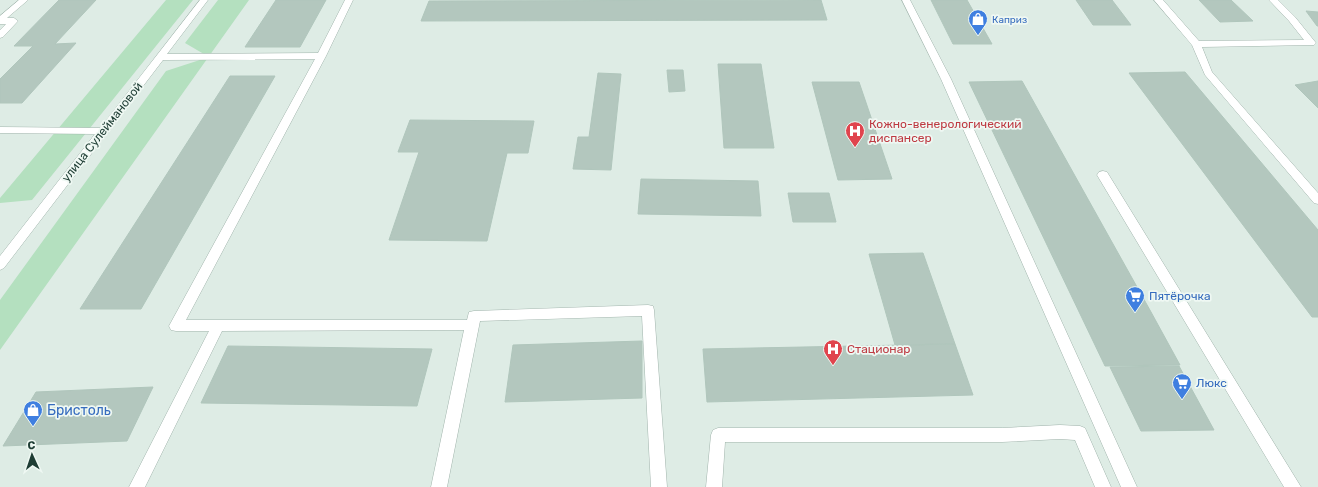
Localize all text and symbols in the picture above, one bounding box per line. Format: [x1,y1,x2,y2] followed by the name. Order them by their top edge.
[967,8,989,36] shop icon: Каприз
[992,14,1027,26] place label: Каприз
[59,79,145,185] street label: улица Сулеймановой
[869,117,1022,145] place label: Кожно-венерологический диспансер
[844,120,866,148] hospital icon: Кожно-венерологический диспансер
[1124,285,1146,313] supermarket icon: Пятёрочка
[1149,289,1211,303] place label: Пятёрочка
[822,338,844,366] hospital icon: Стационар
[847,342,910,356] place label: Стационар
[1171,372,1193,400] supermarket icon: Люкс
[1196,376,1227,390] place label: Люкс
[22,399,44,427] shop icon: Бристоль
[47,402,111,419] place label: Бристоль
[12,435,52,475] north arrow
[27,439,36,452] text: С

